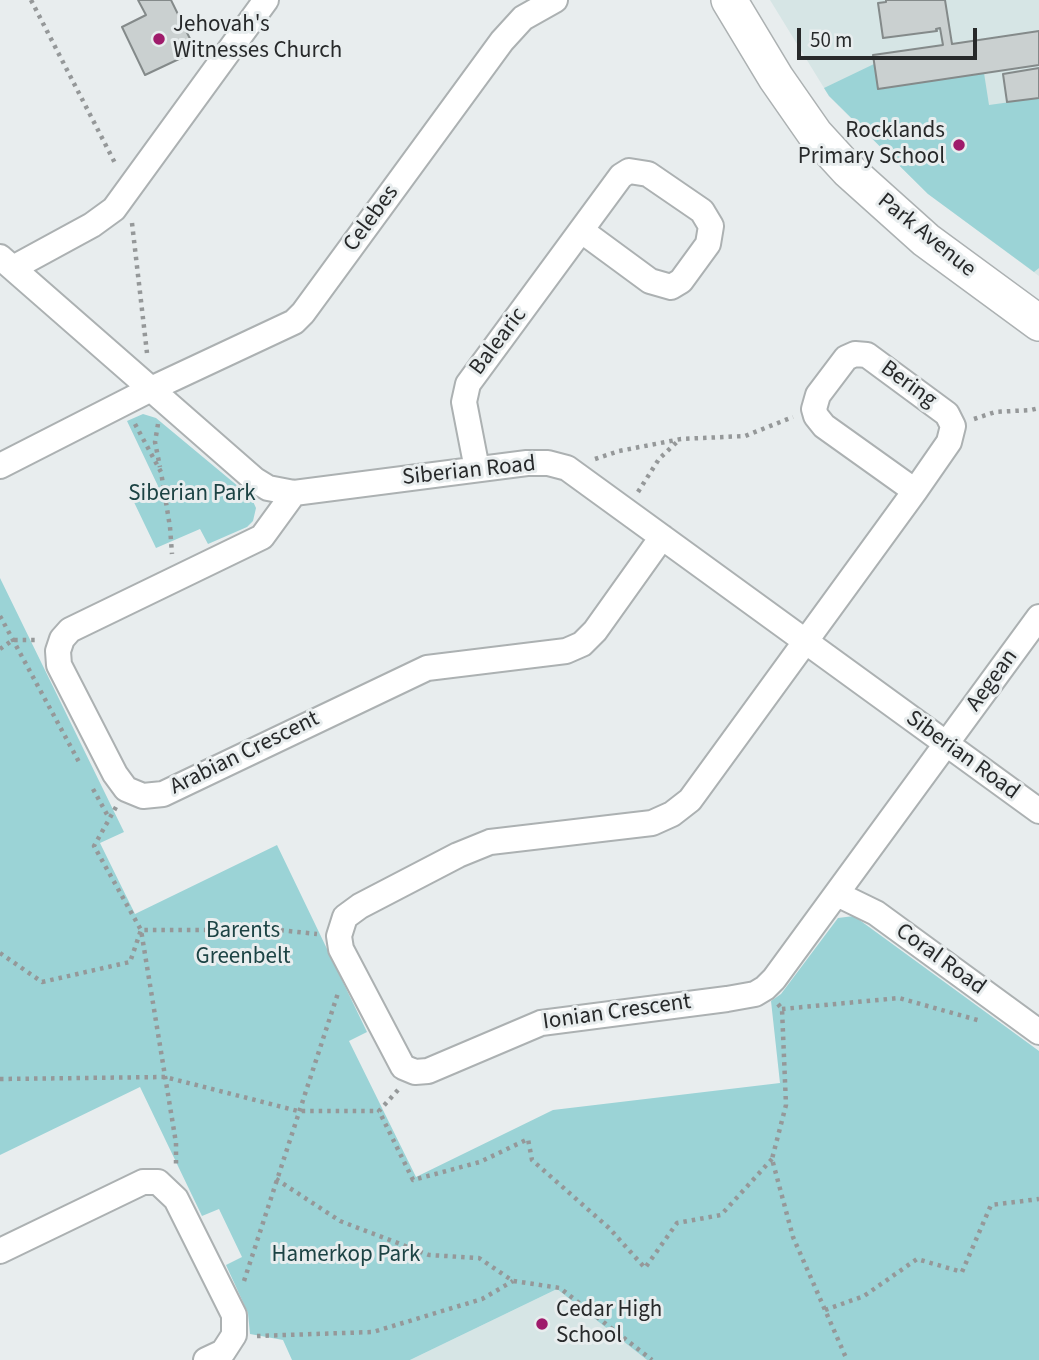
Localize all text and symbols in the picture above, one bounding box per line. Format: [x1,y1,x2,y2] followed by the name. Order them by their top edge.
[173,12,342,66] place label: Jehovah's Witnesses Church
[801,14,981,58] scale bar
[810,25,852,55] text: 50 m
[151,31,167,47] marker: Jehovah's Witnesses Church
[798,118,945,172] place label: Rocklands Primary School
[951,137,967,153] marker: Rocklands Primary School
[339,180,405,258] street label: Celebes
[871,188,981,284] street label: Park Avenue
[465,303,533,381] street label: Balearic
[875,355,941,415] street label: Bering
[401,451,537,493] street label: Siberian Road
[128,481,256,509] park label: Siberian Park
[961,644,1025,718] street label: Aegean
[166,706,324,802] street label: Arabian Crescent
[900,706,1024,806] street label: Siberian Road
[195,918,291,972] park label: Barents Greenbelt
[890,918,990,1002] street label: Coral Road
[541,989,693,1037] street label: Ionian Crescent
[272,1242,420,1270] park label: Hamerkop Park
[556,1297,662,1351] place label: Cedar High School
[534,1316,550,1332] marker: Cedar High School

